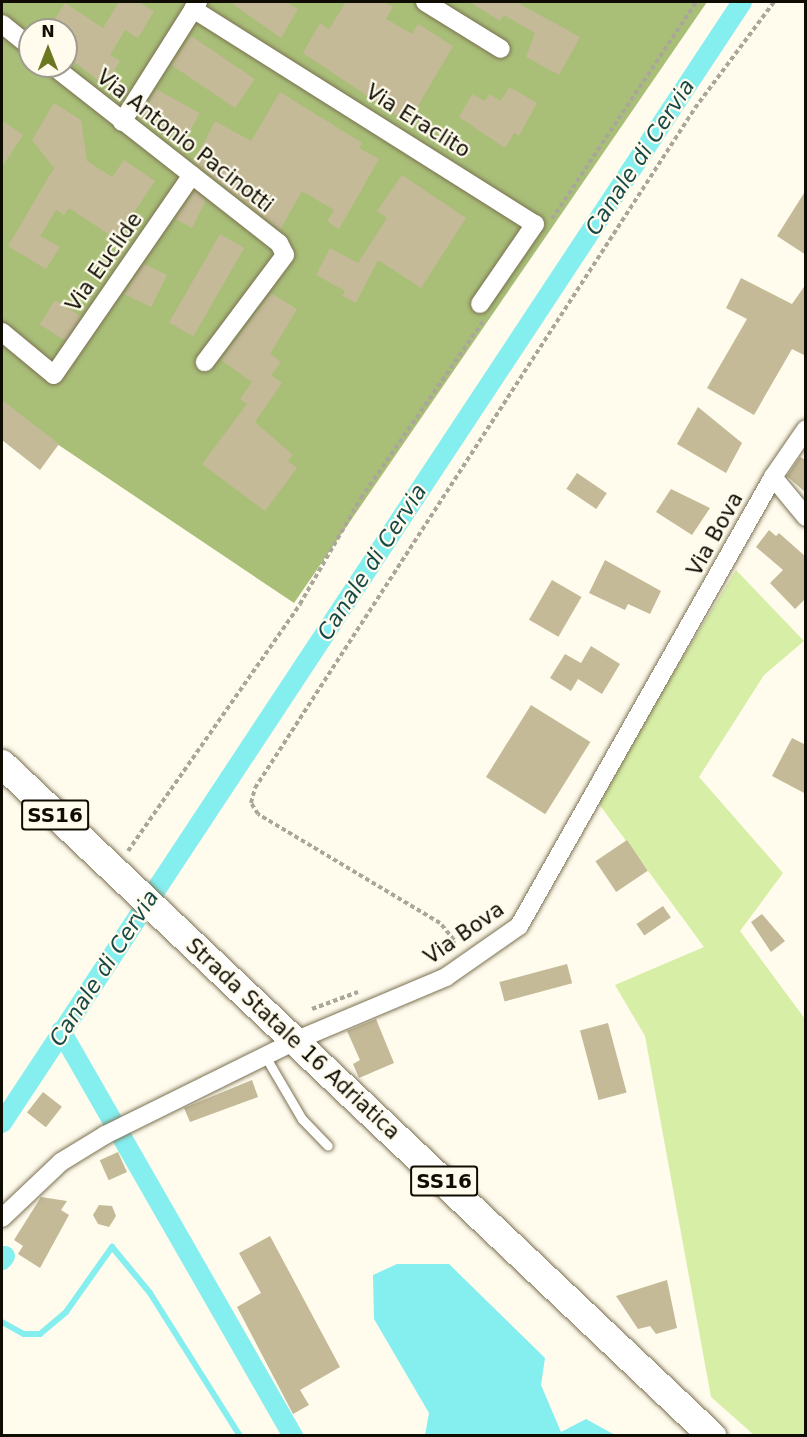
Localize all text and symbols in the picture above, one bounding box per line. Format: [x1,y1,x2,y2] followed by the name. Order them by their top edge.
[18,18,78,78] north arrow
[41,22,55,41] text: N
[92,64,278,218] street label: Via Antonio Pacinotti
[580,74,700,240] water label: Canale di Cervia
[361,79,475,163] street label: Via Eraclito
[61,208,147,316] street label: Via Euclide
[312,479,432,645] water label: Canale di Cervia
[682,488,748,580] street label: Via Bova
[20,798,90,832] road number: SS16
[44,885,164,1051] water label: Canale di Cervia
[419,896,509,970] street label: Via Bova
[181,933,405,1145] street label: Strada Statale 16 Adriatica
[410,1164,478,1198] road number: SS16

